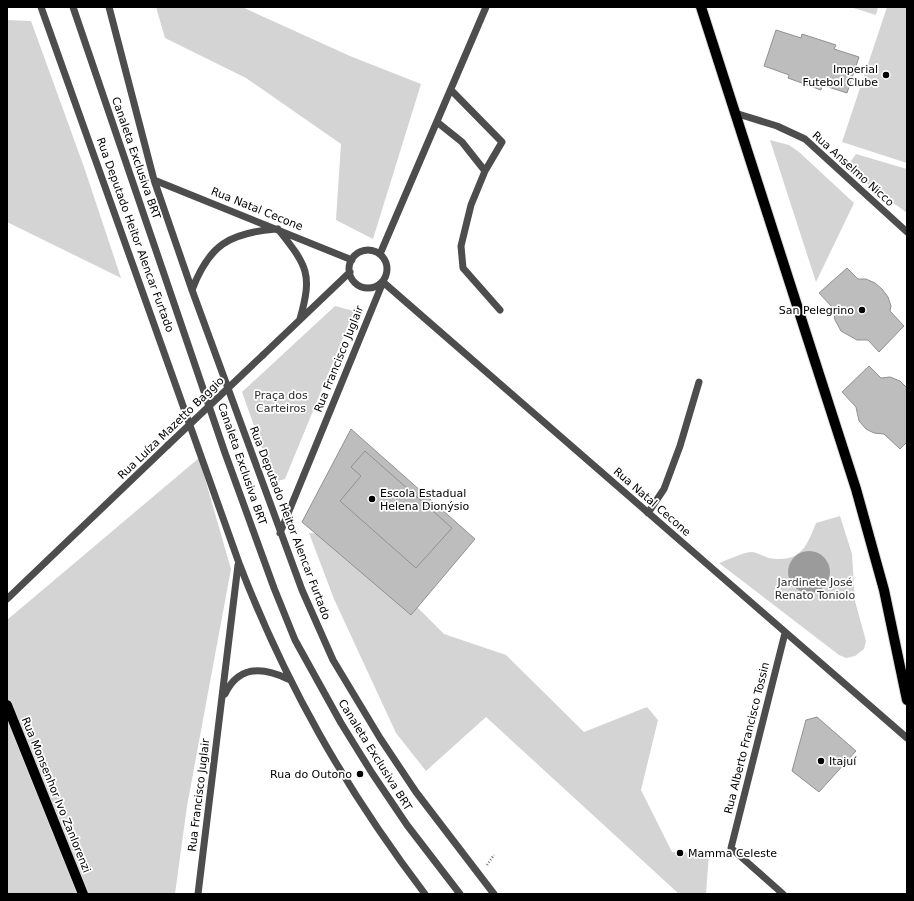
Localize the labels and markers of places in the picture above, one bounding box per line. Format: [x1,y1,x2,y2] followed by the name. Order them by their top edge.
[802,63,878,89] place label: Imperial Futebol Clube
[881,70,891,80] marker: Imperial Futebol Clube
[779,304,854,317] place label: San Pelegrino
[857,305,867,315] marker: San Pelegrino
[380,487,470,513] place label: Escola Estadual Helena Dionýsio
[367,494,377,504] marker: Escola Estadual Helena Dionýsio
[829,755,857,768] place label: Itajuí
[816,756,826,766] marker: Itajuí
[270,768,352,781] place label: Rua do Outono
[355,769,365,779] marker: Rua do Outono
[688,847,777,860] place label: Mamma Celeste
[675,848,685,858] marker: Mamma Celeste

